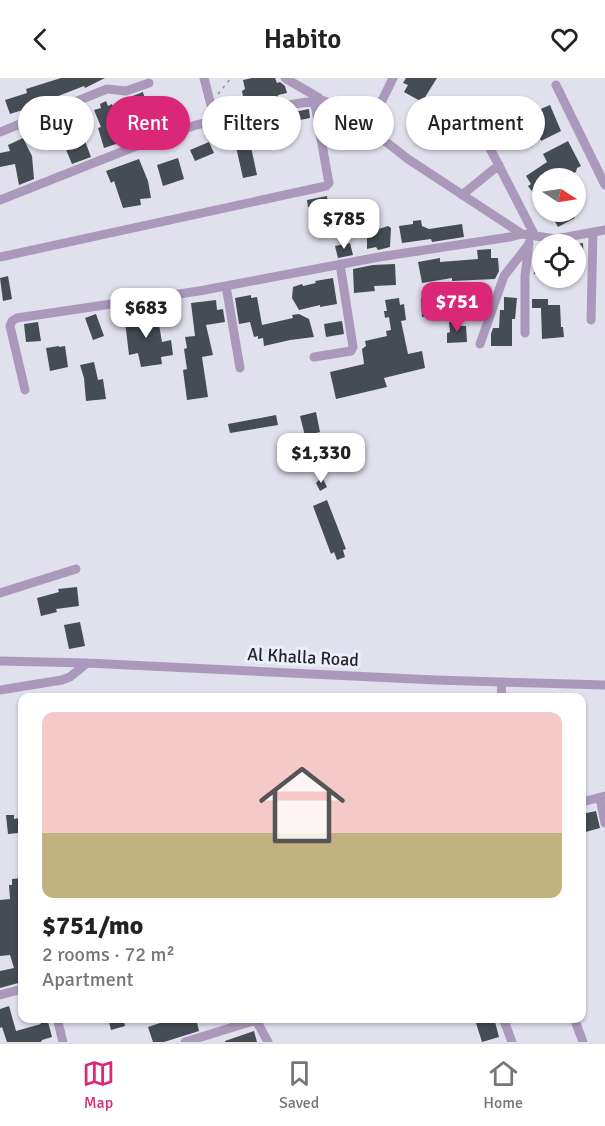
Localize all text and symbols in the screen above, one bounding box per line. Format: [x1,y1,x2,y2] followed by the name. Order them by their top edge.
[24,23,57,56] icon: back
[264,23,341,56] text: Habito
[548,23,581,56] icon: heart
[18,96,94,150] chip: Buy
[106,96,190,150] chip: Rent
[202,96,301,150] chip: Filters
[313,96,394,150] chip: New
[406,96,545,150] chip: Apartment
[532,168,586,222] north arrow
[532,168,586,288] map controls
[308,199,380,250] pin: $785
[322,206,366,231] text: $785
[532,234,586,288] button: locate
[421,282,493,333] pin: $751
[110,288,182,339] pin: $683
[435,289,479,314] text: $751
[124,295,168,320] text: $683
[272,433,370,484] pin: $1,330
[291,440,351,465] text: $1,330
[247,643,359,671] street label: Al Khalla Road
[248,751,356,859] icon: home
[42,910,143,942] text: $751/mo
[42,942,175,967] text: 2 rooms · 72 m²
[42,967,134,992] text: Apartment
[82,1057,115,1113] tab: Map
[279,1057,319,1113] tab: Saved
[483,1057,523,1113] tab: Home

